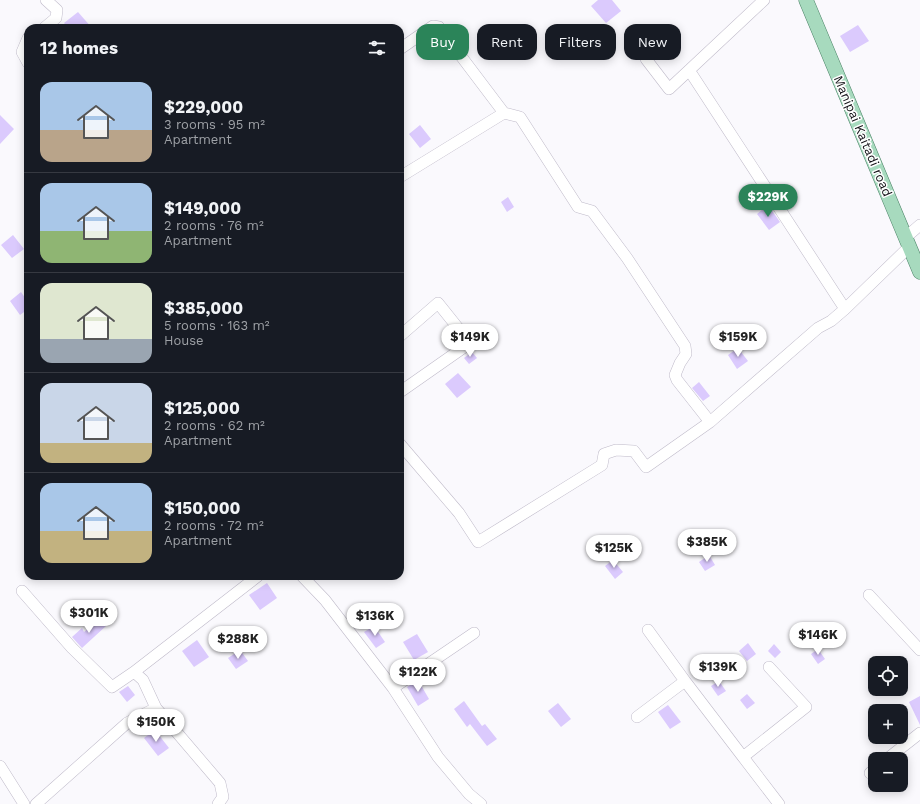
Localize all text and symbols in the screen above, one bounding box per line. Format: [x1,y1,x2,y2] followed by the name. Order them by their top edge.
[416,24,469,60] chip: Buy
[477,24,537,60] chip: Rent
[545,24,616,60] chip: Filters
[624,24,681,60] chip: New
[366,37,388,59] icon: filters
[40,38,118,58] text: 12 homes
[831,73,895,199] street label: Manipai Kaitadi road
[164,97,243,117] text: $229,000
[72,98,120,146] icon: home
[164,117,265,132] text: 3 rooms · 95 m²
[164,132,232,147] text: Apartment
[740,184,796,218] pin: $229K
[748,189,788,204] text: $229K
[164,198,241,218] text: $149,000
[72,199,120,247] icon: home
[164,218,264,233] text: 2 rooms · 76 m²
[164,233,232,248] text: Apartment
[164,298,243,318] text: $385,000
[72,299,120,347] icon: home
[164,318,270,333] text: 5 rooms · 163 m²
[442,324,498,358] pin: $149K
[710,324,766,358] pin: $159K
[450,329,490,344] text: $149K
[719,329,757,344] text: $159K
[164,333,204,348] text: House
[164,398,240,418] text: $125,000
[72,399,120,447] icon: home
[164,418,265,433] text: 2 rooms · 62 m²
[164,433,232,448] text: Apartment
[164,498,241,518] text: $150,000
[72,499,120,547] icon: home
[164,518,264,533] text: 2 rooms · 72 m²
[679,529,735,563] pin: $385K
[164,533,232,548] text: Apartment
[687,534,727,549] text: $385K
[586,535,642,569] pin: $125K
[595,540,633,555] text: $125K
[61,600,117,634] pin: $301K
[347,603,403,637] pin: $136K
[69,605,109,620] text: $301K
[356,608,394,623] text: $136K
[790,622,846,656] pin: $146K
[210,626,266,660] pin: $288K
[798,627,838,642] text: $146K
[217,631,259,646] text: $288K
[690,654,746,688] pin: $139K
[868,656,908,792] map controls
[868,656,908,696] button: locate
[390,659,446,693] pin: $122K
[699,659,737,674] text: $139K
[399,664,437,679] text: $122K
[868,704,908,744] button: +
[128,709,184,743] pin: $150K
[137,714,175,729] text: $150K
[868,752,908,792] button: −

